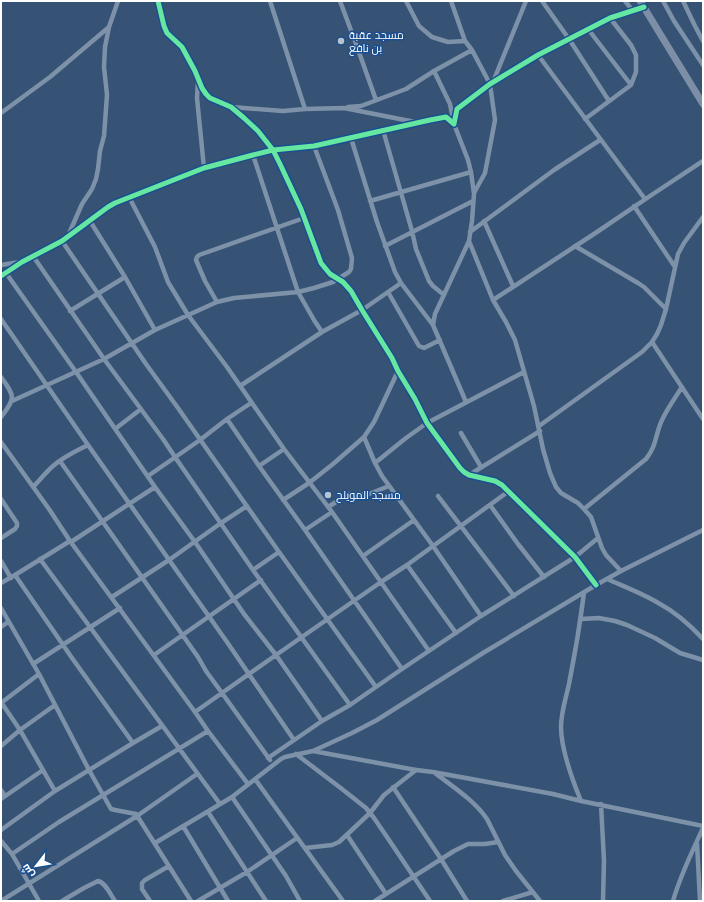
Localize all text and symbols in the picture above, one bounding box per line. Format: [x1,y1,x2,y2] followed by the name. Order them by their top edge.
[349,29,404,56] place label: مسجد عقبة بن نافع
[336,36,346,46] marker: مسجد عقبة بن نافع
[336,489,401,503] place label: مسجد المويلح
[323,490,333,500] marker: مسجد المويلح
[16,846,56,886] north arrow
[19,861,37,880] text: ش

